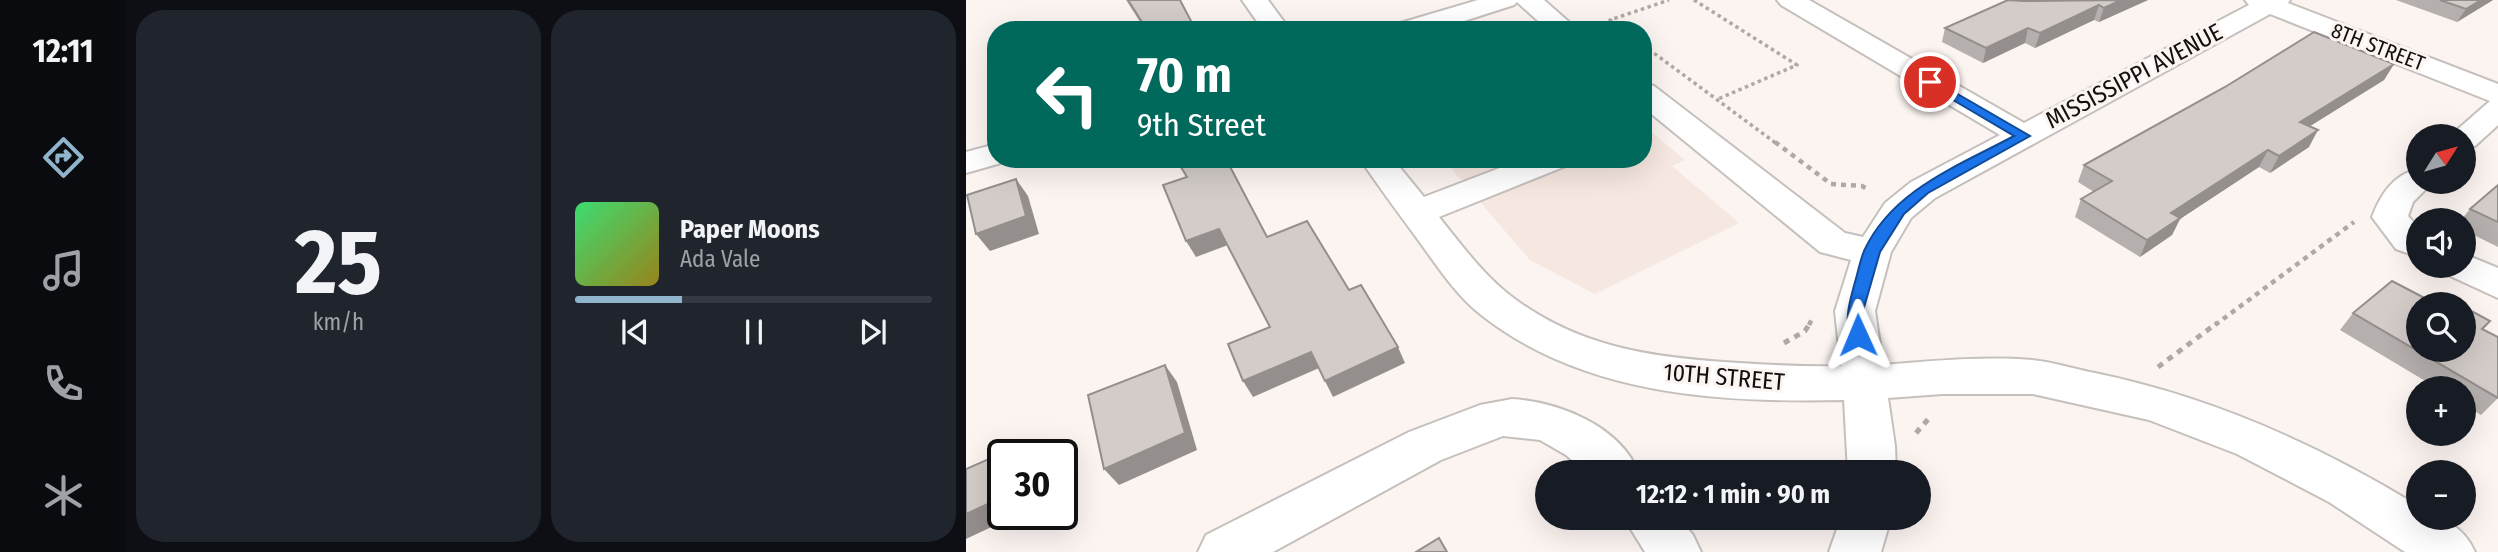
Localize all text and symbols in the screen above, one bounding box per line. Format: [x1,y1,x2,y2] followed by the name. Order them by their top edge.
[2328,17,2429,77] street label: 8TH STREET
[2041,18,2227,134] street label: MISSISSIPPI AVENUE
[32,32,94,70] text: 12:11
[1137,46,1232,105] text: 70 m
[1022,49,1113,140] icon: left
[1900,52,1960,112] pin
[1911,63,1949,101] icon: arrive
[1137,106,1266,144] text: 9th Street
[2406,124,2476,194] north arrow
[2406,124,2476,530] map controls
[39,133,88,182] icon: directions
[295,208,382,317] text: 25
[2406,208,2476,278] button: sound
[680,214,820,245] text: Paper Moons
[680,245,760,273] text: Ada Vale
[39,246,88,295] icon: music
[2406,292,2476,362] button: search
[1821,298,1895,372] position arrow
[313,308,364,336] text: km/h
[616,313,654,351] icon: previous
[735,313,773,351] icon: pause
[854,313,892,351] icon: next
[1662,358,1786,396] street label: 10TH STREET
[39,359,88,408] icon: phone
[2406,376,2476,446] button: +
[987,439,1078,530] speed limit sign: 30
[2406,460,2476,530] button: −
[39,471,88,520] icon: climate
[1636,479,1830,510] text: 12:12 · 1 min · 90 m

